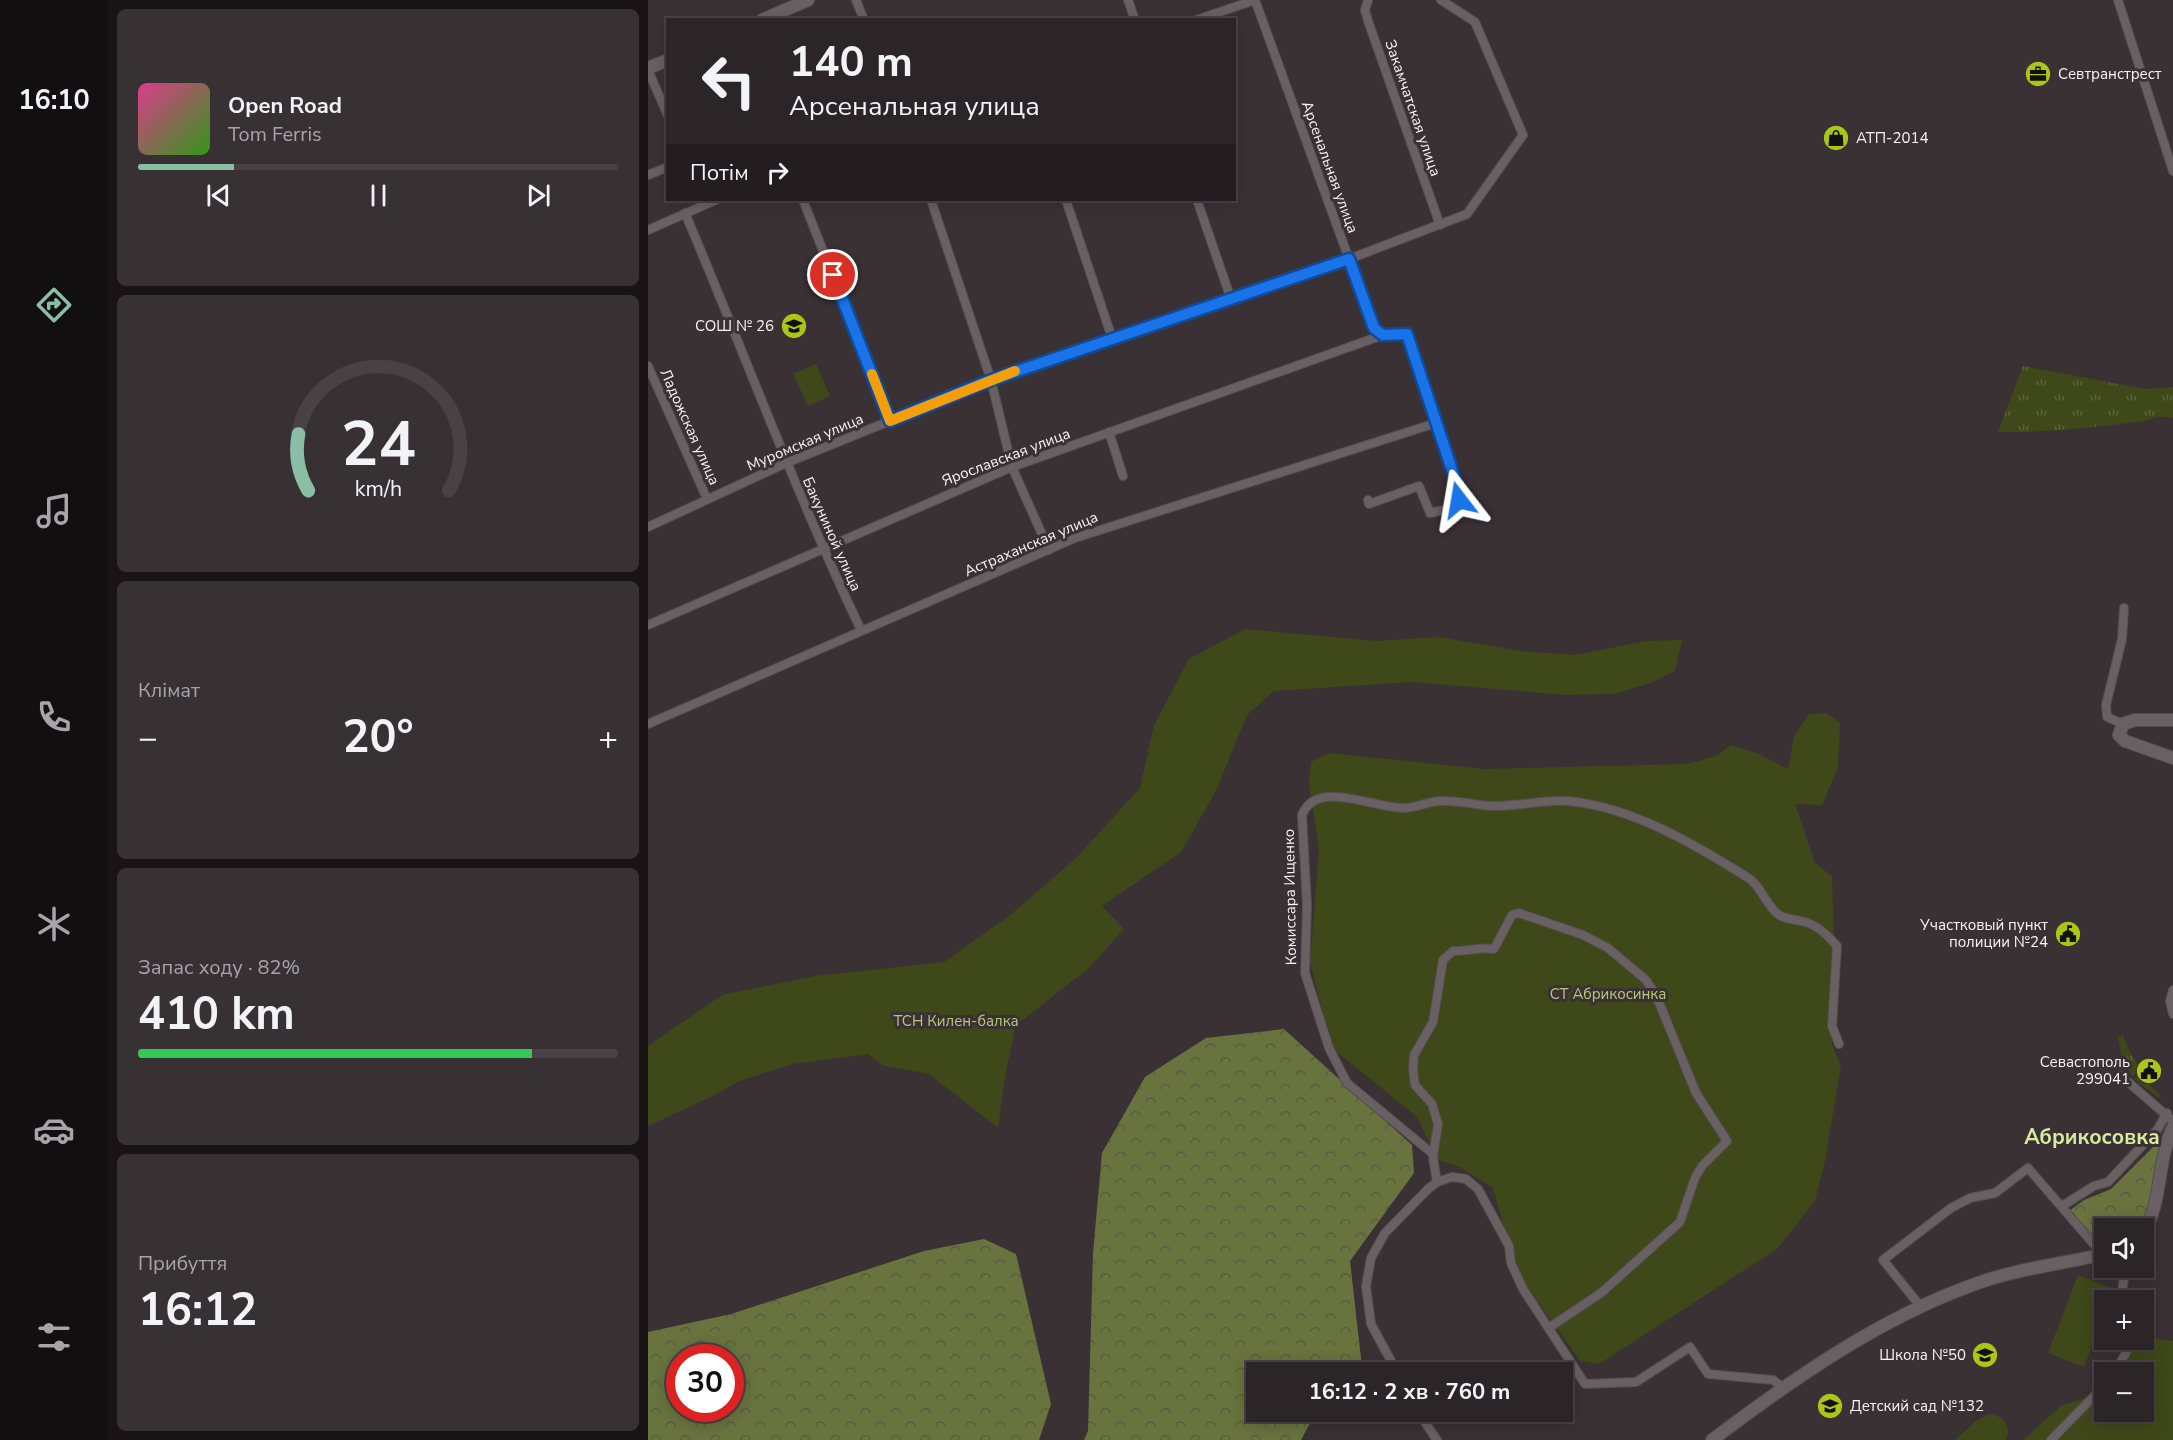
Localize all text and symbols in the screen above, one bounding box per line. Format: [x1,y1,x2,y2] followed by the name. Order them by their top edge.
[789,34,913,91] text: 140 m
[1380,37,1446,179] street label: Закамчатская улица
[690,42,768,120] icon: left
[2023,59,2053,89] office icon: Севтранстрест
[2058,64,2162,84] place label: Севтранстрест
[18,82,90,119] text: 16:10
[789,88,1040,125] text: Арсенальная улица
[228,91,342,121] text: Open Road
[1297,98,1363,236] street label: Арсенальная улица
[228,121,322,148] text: Tom Ferris
[1821,123,1851,153] shop icon: АТП-2014
[1856,128,1928,148] place label: АТП-2014
[761,156,794,189] icon: right
[690,158,749,188] text: Потім
[202,179,235,212] icon: previous
[362,179,395,212] icon: pause
[522,179,555,212] icon: next
[807,249,858,300] pin
[816,258,849,291] icon: arrive
[33,284,75,326] icon: directions
[779,311,809,341] school or university icon: СОШ № 26
[695,316,774,336] place label: СОШ № 26
[655,366,725,488] street label: Ладожская улица
[341,402,415,487] text: 24
[744,408,866,476] street label: Муромская улица
[939,423,1073,491] street label: Ярославская улица
[1427,468,1491,532] position arrow
[354,474,402,504] text: km/h
[798,474,866,594] street label: Бакуниной улица
[33,490,75,532] icon: music
[961,507,1101,581] street label: Астраханская улица
[138,677,200,704] text: Клімат
[33,696,75,738] icon: phone
[342,707,414,768] text: 20°
[138,716,158,761] text: −
[598,716,618,761] text: +
[1279,829,1301,965] street label: Комиссара Ищенко
[33,903,75,945] icon: climate
[1919,915,2048,952] place label: Участковый пункт полиции №24
[2053,919,2083,949] public building icon: Участковый пункт полиции №24
[138,954,300,981] text: Запас ходу · 82%
[138,984,295,1045] text: 410 km
[1550,984,1666,1004] park label: СТ Абрикосинка
[893,1011,1019,1031] park label: ТСН Килен-балка
[2040,1052,2130,1089] place label: Севастополь 299041
[2134,1056,2164,1086] public building icon: Севастополь 299041
[33,1109,75,1151] icon: car
[2024,1123,2160,1151] district label: Абрикосовка
[2094,1218,2154,1422] map controls
[2094,1218,2154,1278] button: sound
[138,1250,227,1277] text: Прибуття
[138,1280,257,1341] text: 16:12
[2094,1290,2154,1350] button: +
[33,1316,75,1358] icon: filters
[1970,1340,2000,1370] school or university icon: Школа №50
[666,1344,744,1422] speed limit sign: 30
[1879,1345,1966,1365] place label: Школа №50
[2094,1362,2154,1422] button: −
[1309,1377,1510,1407] text: 16:12 · 2 хв · 760 m
[1815,1391,1845,1421] school or university icon: Детский сад №132
[1850,1396,1984,1416] place label: Детский сад №132

